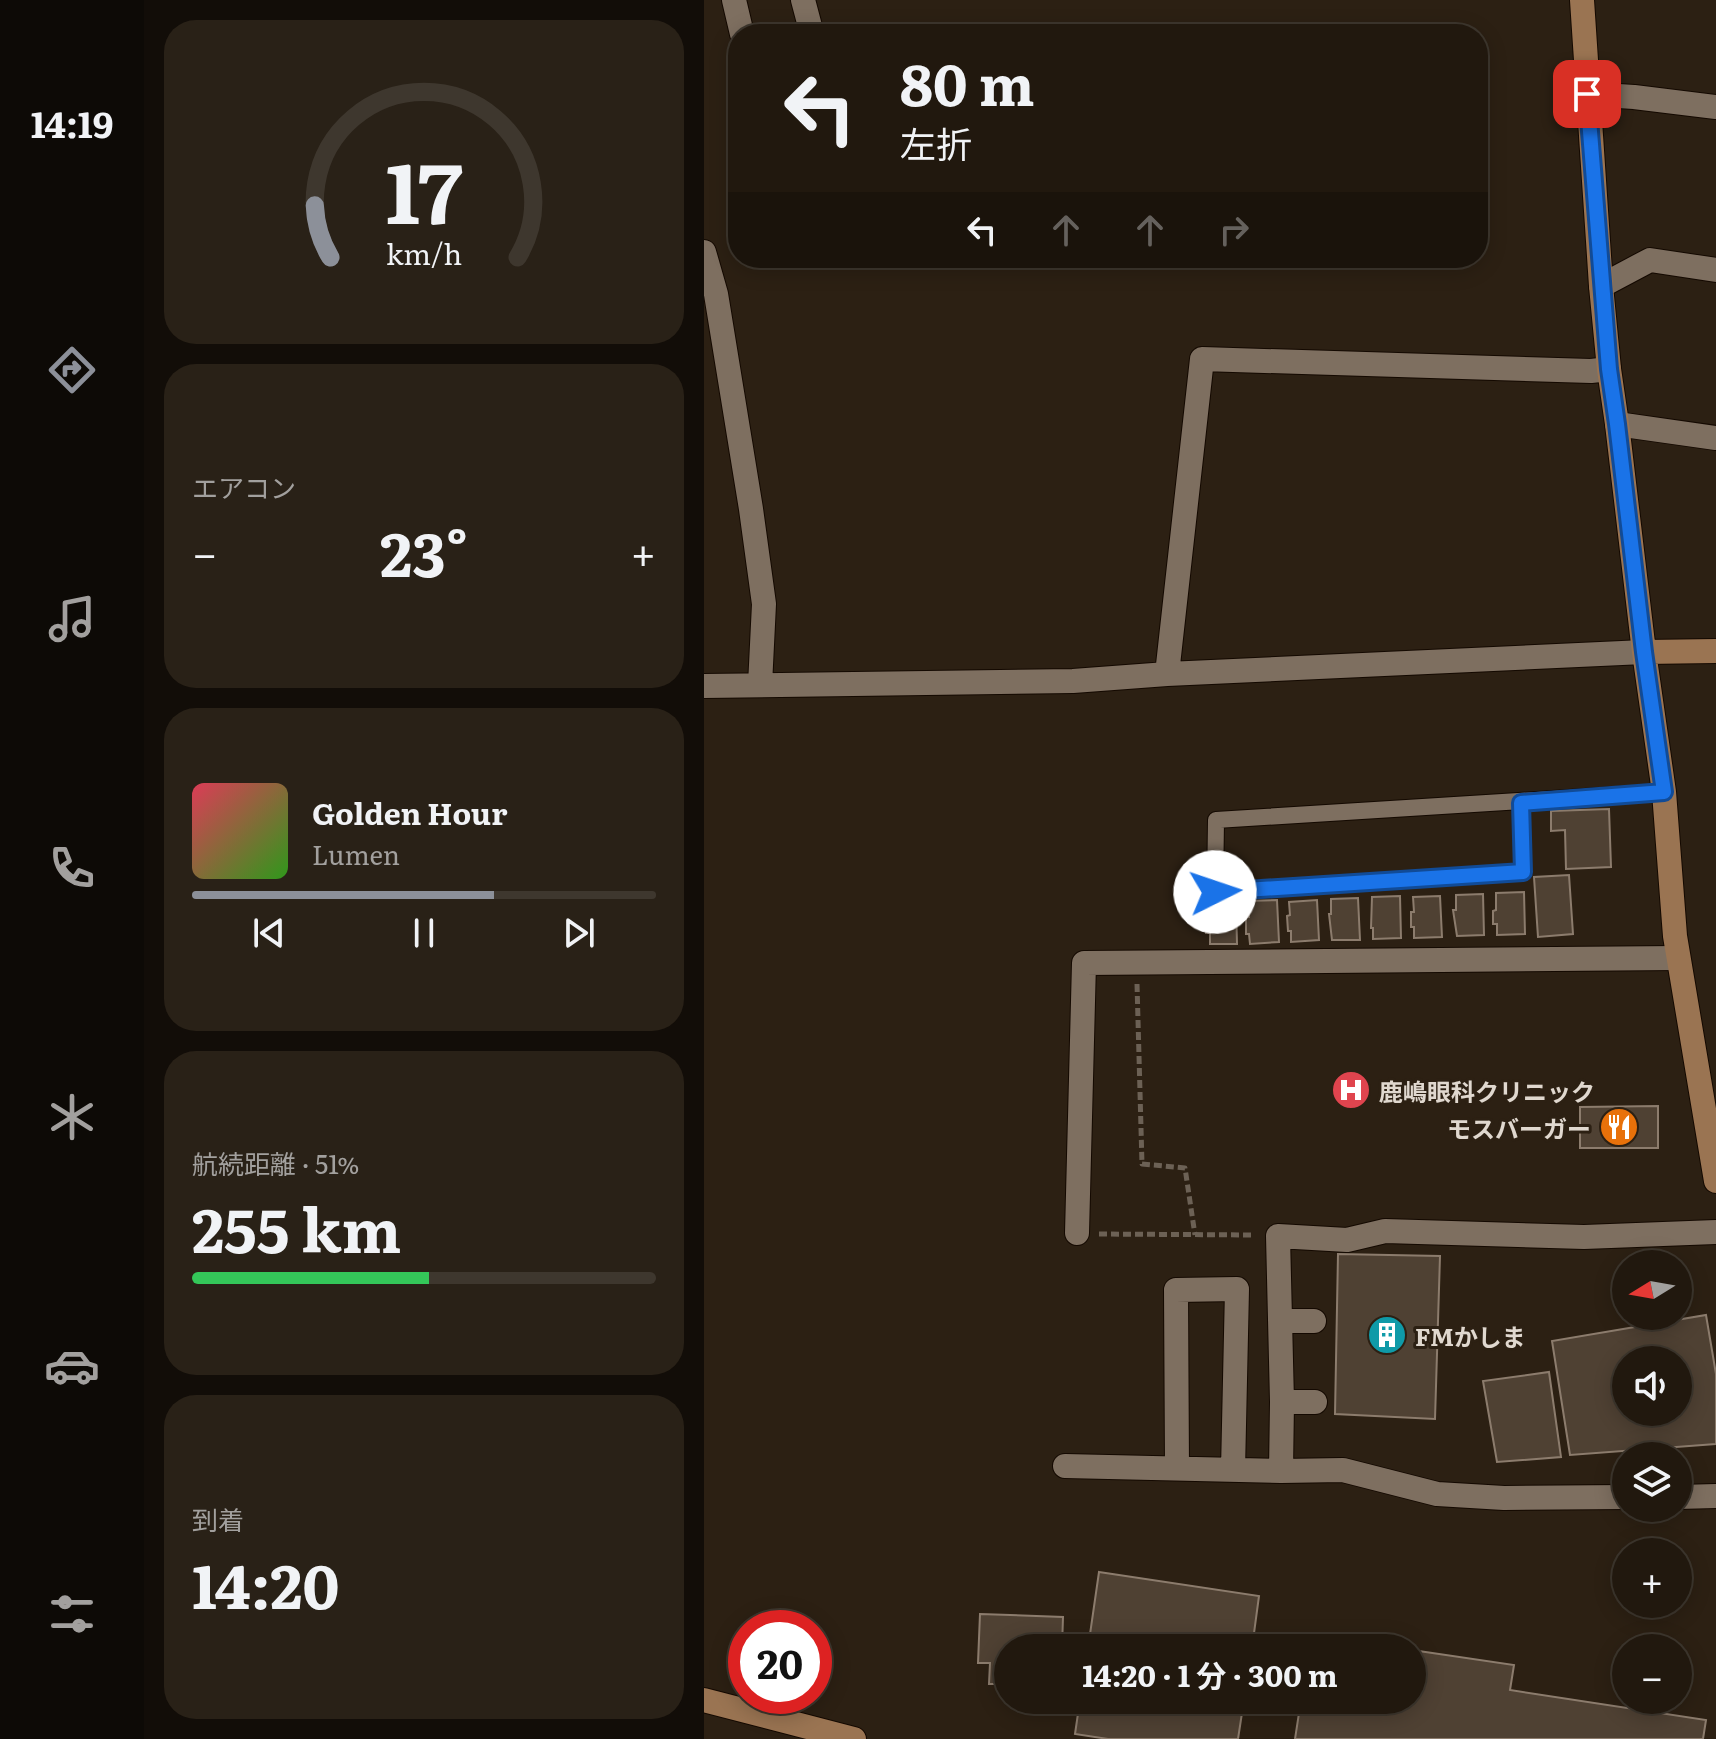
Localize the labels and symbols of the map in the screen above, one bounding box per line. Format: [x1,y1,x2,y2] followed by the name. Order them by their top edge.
[1553,60,1621,128] pin
[1173,850,1257,934] position arrow
[1330,1069,1372,1111] hospital icon: 鹿嶋眼科クリニック
[1379,1073,1595,1108] place label: 鹿嶋眼科クリニック
[1598,1106,1640,1148] restaurant icon: モスバーガー
[1447,1110,1591,1145] place label: モスバーガー
[1612,1250,1692,1330] north arrow
[1366,1314,1408,1356] building icon: FMかしま
[1415,1318,1526,1353] place label: FMかしま
[728,1610,832,1714] speed limit sign: 20

